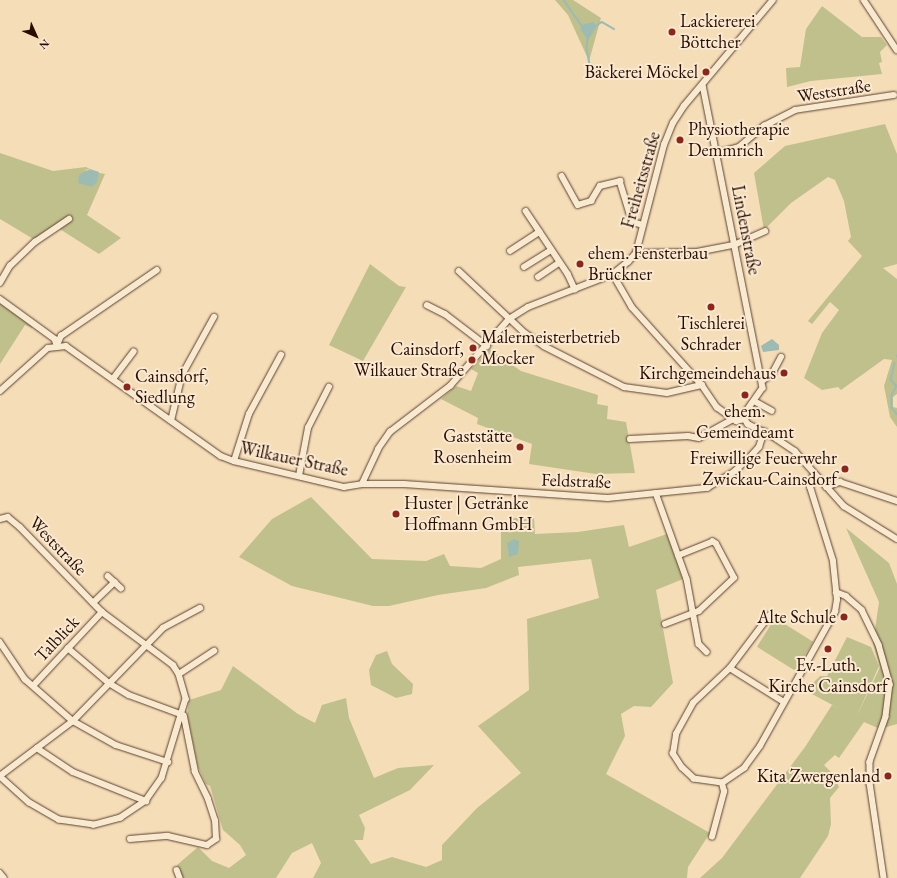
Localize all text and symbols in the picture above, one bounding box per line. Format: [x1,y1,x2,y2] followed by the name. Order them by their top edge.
[680,11,755,54] place label: Lackiererei Böttcher
[16,16,56,56] north arrow
[667,27,677,37] marker: Lackiererei Böttcher
[36,36,53,53] text: N
[585,61,698,83] place label: Bäckerei Möckel
[701,67,711,77] marker: Bäckerei Möckel
[796,75,872,107] street label: Weststraße
[688,119,789,162] place label: Physiotherapie Demmrich
[617,129,665,231] street label: Freiheitsstraße
[675,135,685,145] marker: Physiotherapie Demmrich
[727,183,765,277] street label: Lindenstraße
[588,243,708,286] place label: ehem. Fensterbau Brückner
[575,259,585,269] marker: ehem. Fensterbau Brückner
[706,302,716,312] marker: Tischlerei Schrader
[677,313,745,356] place label: Tischlerei Schrader
[481,327,620,370] place label: Malermeisterbetrieb Mocker
[354,339,464,382] place label: Cainsdorf, Wilkauer Straße
[468,343,478,353] marker: Malermeisterbetrieb Mocker
[467,355,477,365] marker: Cainsdorf, Wilkauer Straße
[639,362,776,384] place label: Kirchgemeindehaus
[135,366,209,408] place label: Cainsdorf, Siedlung
[779,368,789,378] marker: Kirchgemeindehaus
[122,382,132,392] marker: Cainsdorf, Siedlung
[740,390,750,400] marker: ehem. Gemeindeamt
[696,401,794,444] place label: ehem. Gemeindeamt
[433,426,512,468] place label: Gaststätte Rosenheim
[238,437,350,481] street label: Wilkauer Straße
[515,442,525,452] marker: Gaststätte Rosenheim
[690,448,837,490] place label: Freiwillige Feuerwehr Zwickau-Cainsdorf
[840,464,850,474] marker: Freiwillige Feuerwehr Zwickau-Cainsdorf
[541,469,611,493] street label: Feldstraße
[404,493,533,536] place label: Huster | Getränke Hoffmann GmbH
[391,509,401,519] marker: Huster | Getränke Hoffmann GmbH
[25,512,91,580] street label: Weststraße
[757,606,836,628] place label: Alte Schule
[30,611,84,667] street label: Talblick
[839,612,849,622] marker: Alte Schule
[823,644,833,654] marker: Ev.-Luth. Kirche Cainsdorf
[768,655,888,698] place label: Ev.-Luth. Kirche Cainsdorf
[757,765,880,787] place label: Kita Zwergenland
[883,771,893,781] marker: Kita Zwergenland

